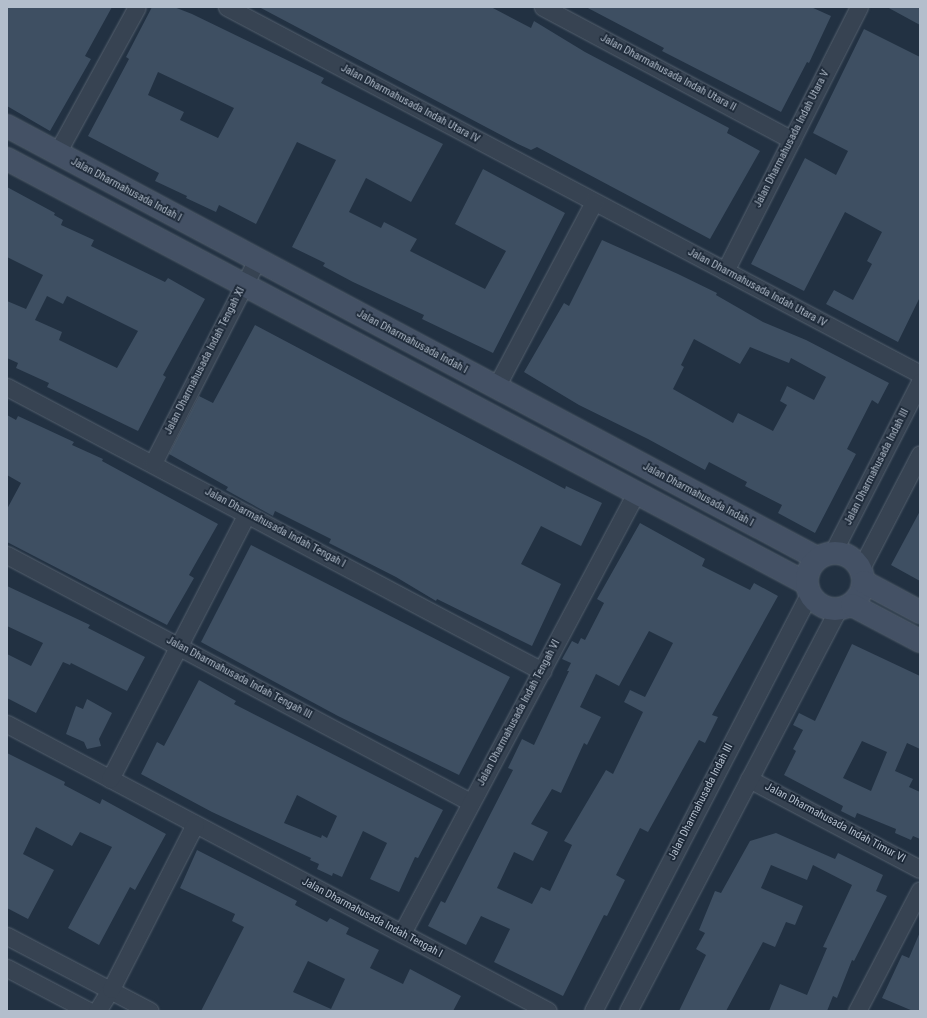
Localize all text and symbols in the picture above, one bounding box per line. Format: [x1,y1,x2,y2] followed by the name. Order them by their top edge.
[598,32,738,114] street label: Jalan Dharmahusada Indah Utara II
[338,62,482,146] street label: Jalan Dharmahusada Indah Utara IV
[751,68,833,210] street label: Jalan Dharmahusada Indah Utara V
[68,155,184,225] street label: Jalan Dharmahusada Indah I
[685,246,829,330] street label: Jalan Dharmahusada Indah Utara IV
[162,285,248,437] street label: Jalan Dharmahusada Indah Tengah XI
[354,307,470,377] street label: Jalan Dharmahusada Indah I
[842,407,912,527] street label: Jalan Dharmahusada Indah III
[640,460,756,530] street label: Jalan Dharmahusada Indah I
[202,485,348,571] street label: Jalan Dharmahusada Indah Tengah I
[164,634,314,722] street label: Jalan Dharmahusada Indah Tengah III
[475,638,563,788] street label: Jalan Dharmahusada Indah Tengah VI
[666,742,736,862] street label: Jalan Dharmahusada Indah III
[762,780,908,866] street label: Jalan Dharmahusada Indah Timur VI
[299,875,445,961] street label: Jalan Dharmahusada Indah Tengah I

